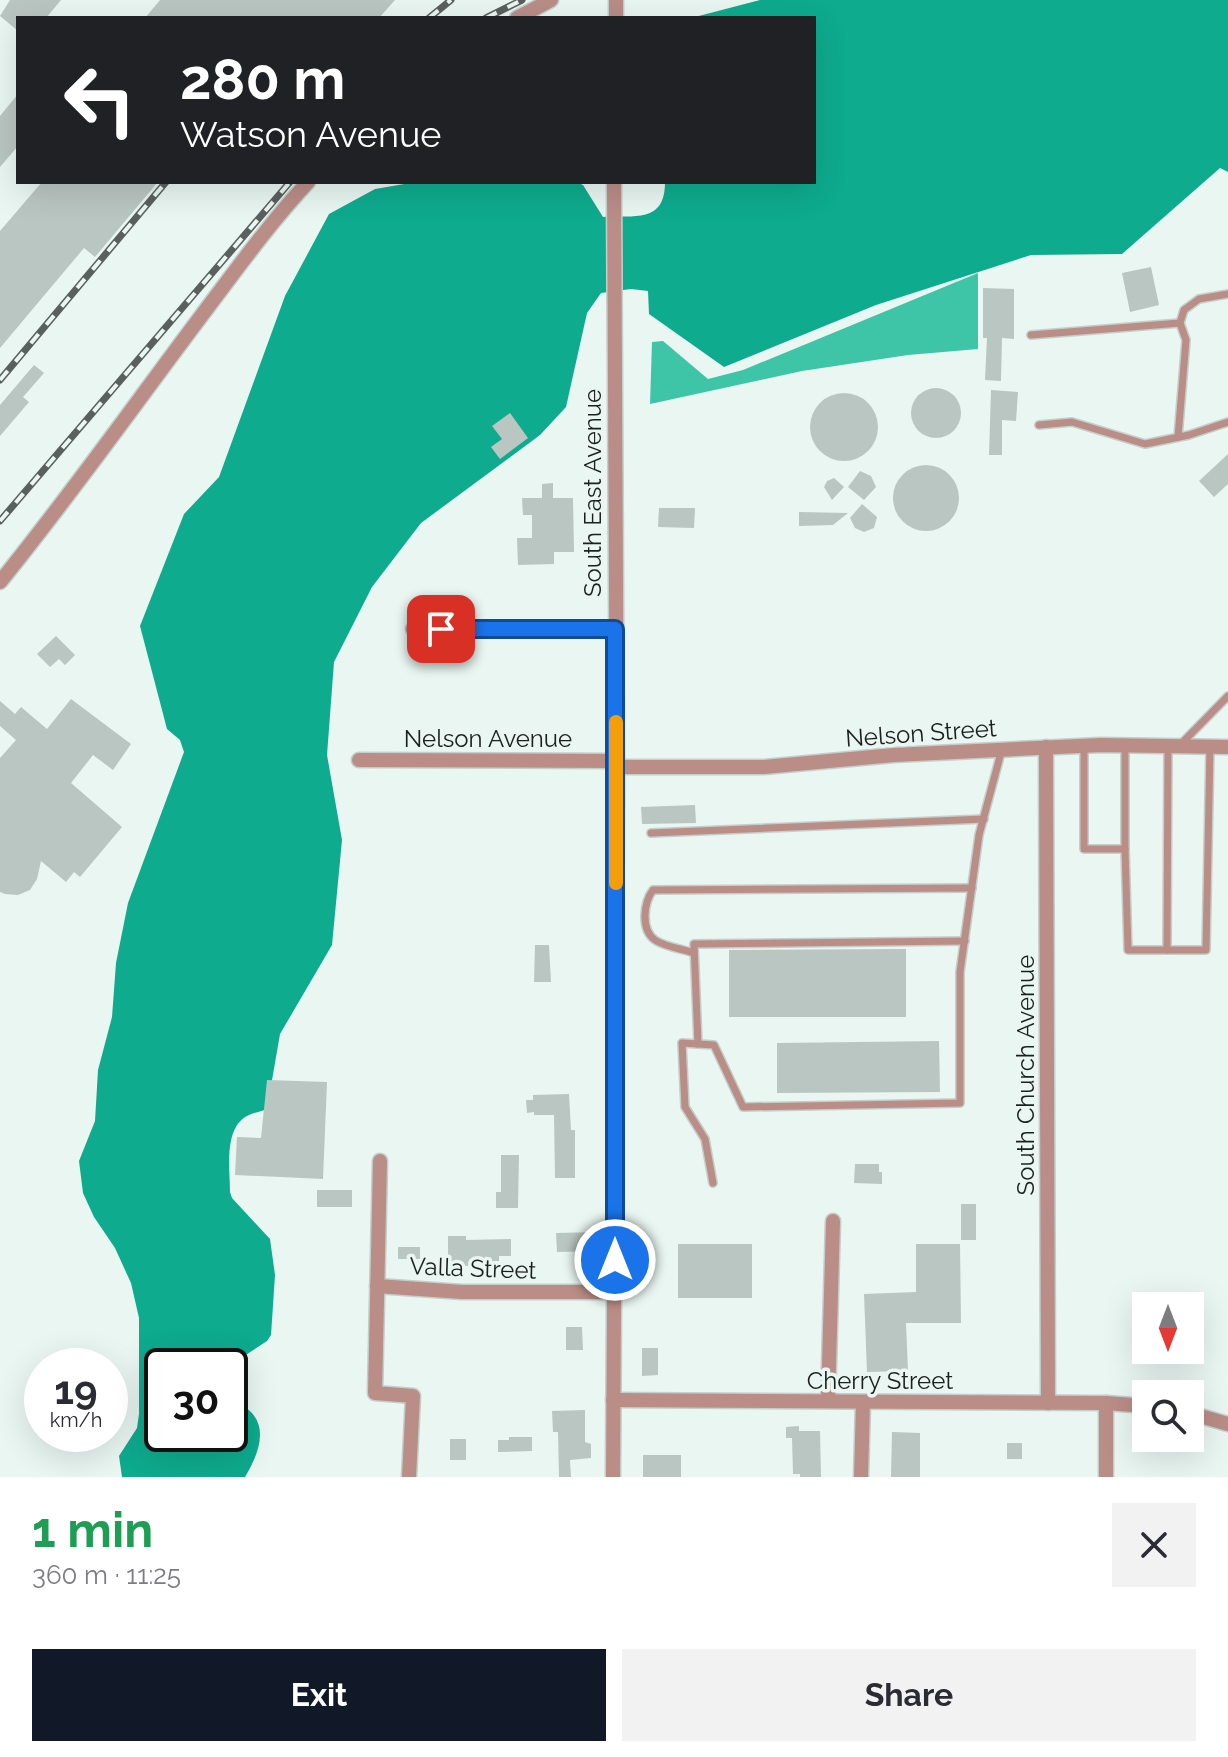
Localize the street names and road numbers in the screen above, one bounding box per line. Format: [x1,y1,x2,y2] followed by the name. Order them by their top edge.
[578,389,607,597] street label: South East Avenue
[844,713,998,753] street label: Nelson Street
[404,724,572,753] street label: Nelson Avenue
[1011,955,1040,1195] street label: South Church Avenue
[409,1251,537,1285] street label: Valla Street
[807,1366,953,1395] street label: Cherry Street

